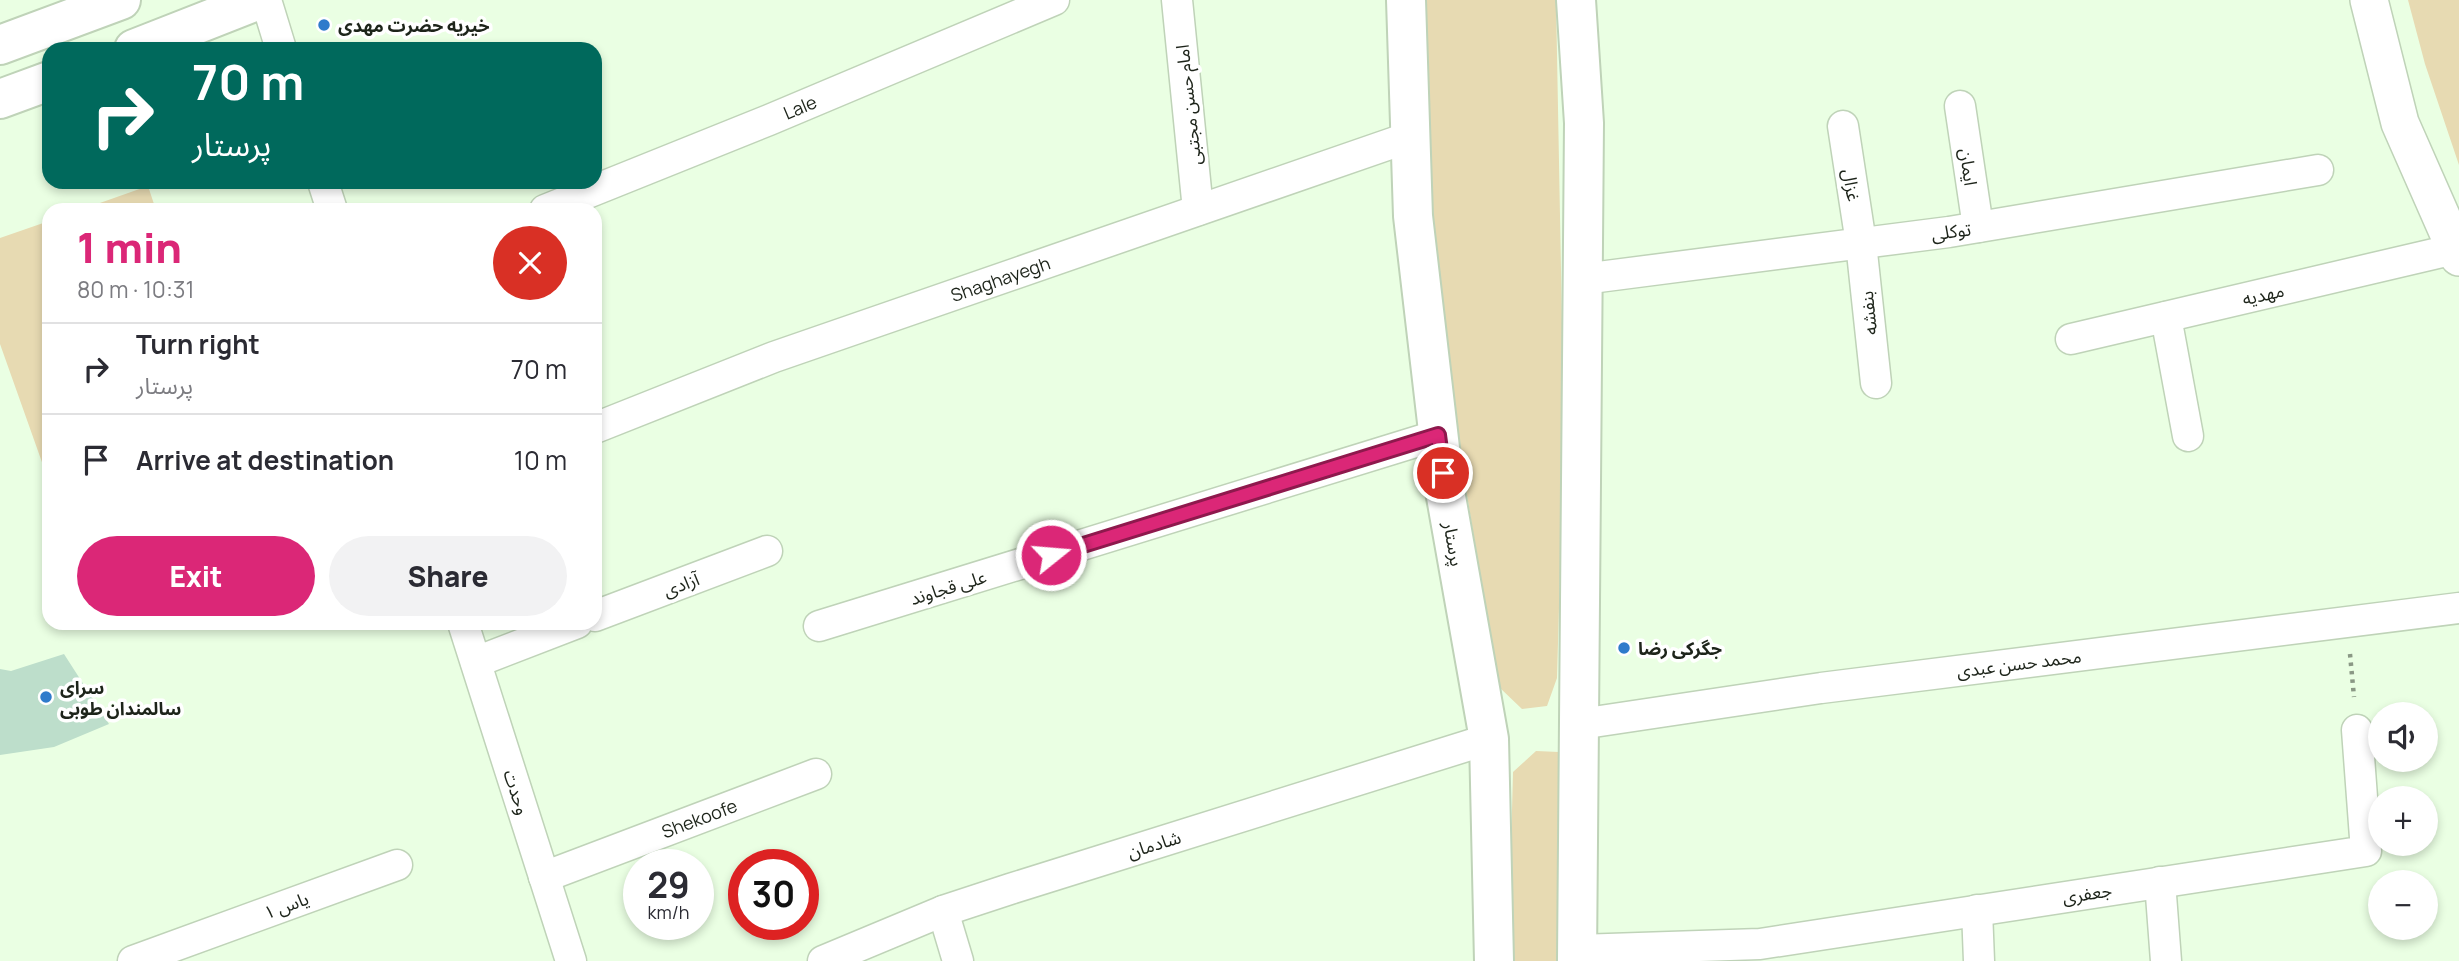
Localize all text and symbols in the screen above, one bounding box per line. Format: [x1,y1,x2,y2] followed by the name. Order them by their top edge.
[338,13,490,37] place label: خیریه حضرت مهدی
[316,17,332,33] marker: خیریه حضرت مهدی
[1170,43,1209,166] street label: امام حسن مجتبی
[192,48,304,115] text: 70 m
[77,70,168,161] icon: right
[780,89,820,125] street label: Lale
[192,122,271,166] text: پرستار
[1954,147,1984,187] street label: ایمان
[1838,167,1866,203] street label: غزال
[1930,216,1972,246] street label: توکلی
[77,218,182,276] text: 1 min
[493,226,567,300] button: close
[947,250,1053,307] street label: Shaghayegh
[77,273,194,305] text: 80 m · 10:31
[2240,278,2286,310] street label: مهدیه
[1854,290,1882,336] street label: بنفشه
[136,326,260,362] text: Turn right
[77,350,115,388] icon: right
[511,351,567,387] text: 70 m
[136,369,193,401] text: پرستار
[77,441,115,479] icon: arrive
[136,442,394,478] text: Arrive at destination
[514,442,567,478] text: 10 m
[1413,443,1473,503] pin
[1424,454,1462,492] icon: arrive
[1014,518,1088,592] position arrow
[1438,519,1470,568] street label: پرستار
[77,536,315,616] button: Exit
[329,536,567,616] button: Share
[907,564,989,610] street label: علی قجاوند
[659,566,703,602] street label: آزادی
[1638,636,1722,660] place label: جگرکی رضا
[1616,640,1632,656] marker: جگرکی رضا
[1955,643,2083,683] street label: محمد حسن عبدی
[60,675,181,720] place label: سرای سالمندان طوبی
[38,689,54,705] marker: سرای سالمندان طوبی
[2368,702,2438,940] map controls
[2368,702,2438,772] button: sound
[498,766,536,818] street label: وحدت
[2368,786,2438,856] button: +
[658,793,740,843] street label: Shekoofe
[1124,824,1184,864] street label: شادمان
[728,849,819,940] speed limit sign: 30
[647,861,690,909] text: 29
[2368,870,2438,940] button: −
[2061,877,2113,909] street label: جعفری
[260,886,312,924] street label: یاس ۱
[648,900,689,924] text: km/h

